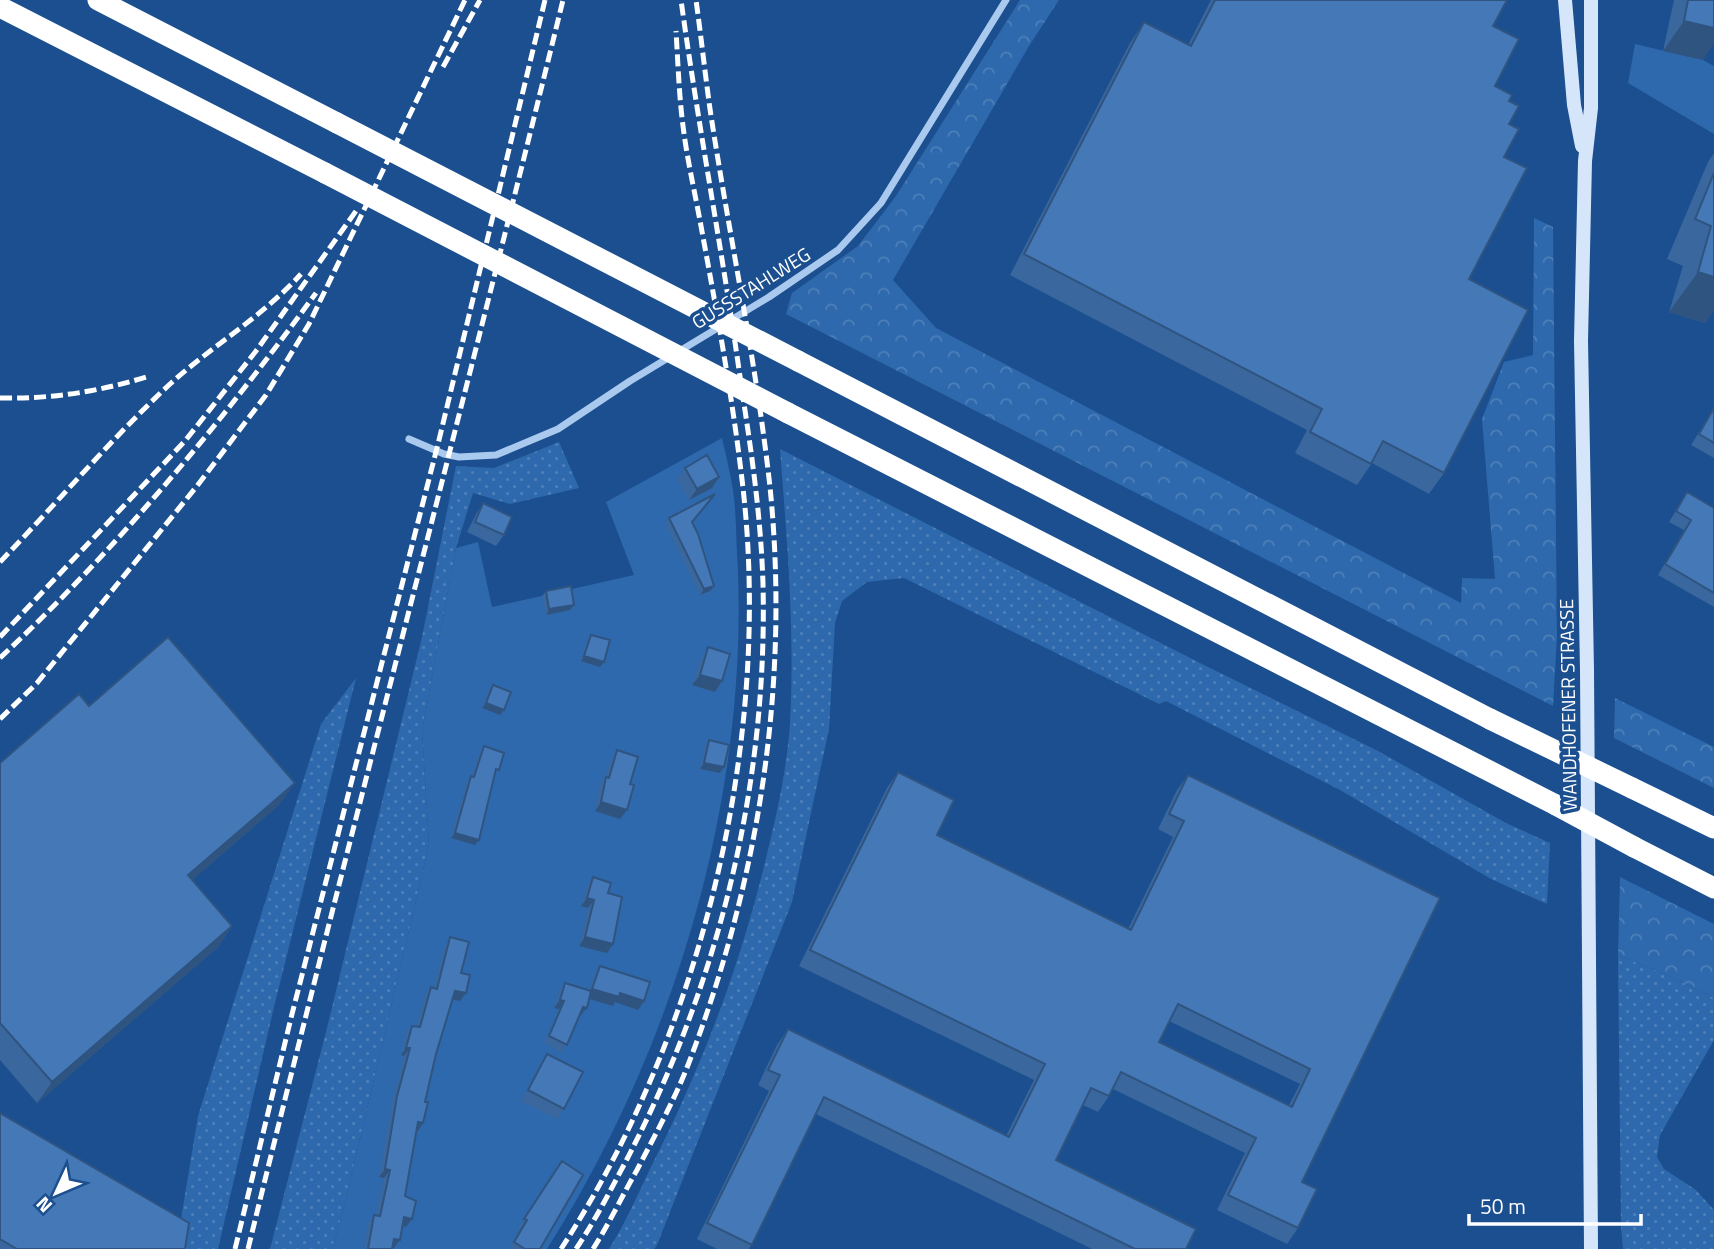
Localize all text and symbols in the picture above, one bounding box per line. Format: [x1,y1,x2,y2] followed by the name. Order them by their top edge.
[686,239,816,336] street label: GUSSSTAHLWEG
[1551,599,1584,811] street label: WANDHOFENER STRASSE
[21,1158,91,1228] north arrow
[1469,1182,1640,1226] scale bar
[28,1190,58,1220] text: N
[1480,1190,1526,1222] text: 50 m

